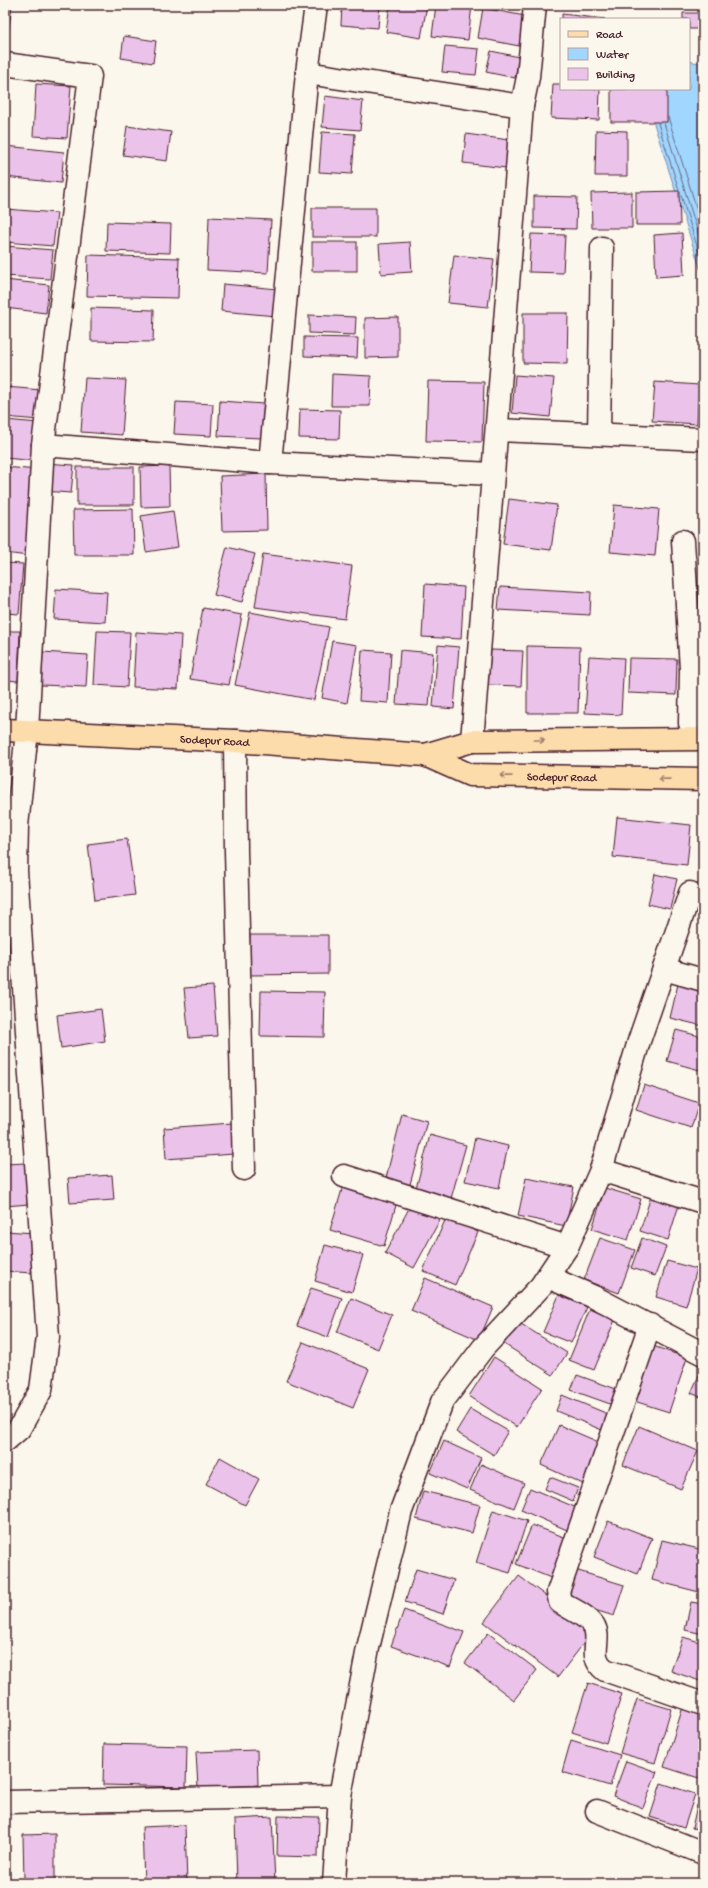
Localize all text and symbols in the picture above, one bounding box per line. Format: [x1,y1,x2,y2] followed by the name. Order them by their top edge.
[560,18,690,90] legend
[596,29,623,43] text: Road
[596,49,630,63] text: Water
[595,69,635,83] text: Building
[179,733,251,751] street label: Sodepur Road
[532,737,545,744] one-way arrow
[527,771,598,786] street label: Sodepur Road
[500,772,513,780] one-way arrow
[658,775,671,782] one-way arrow

